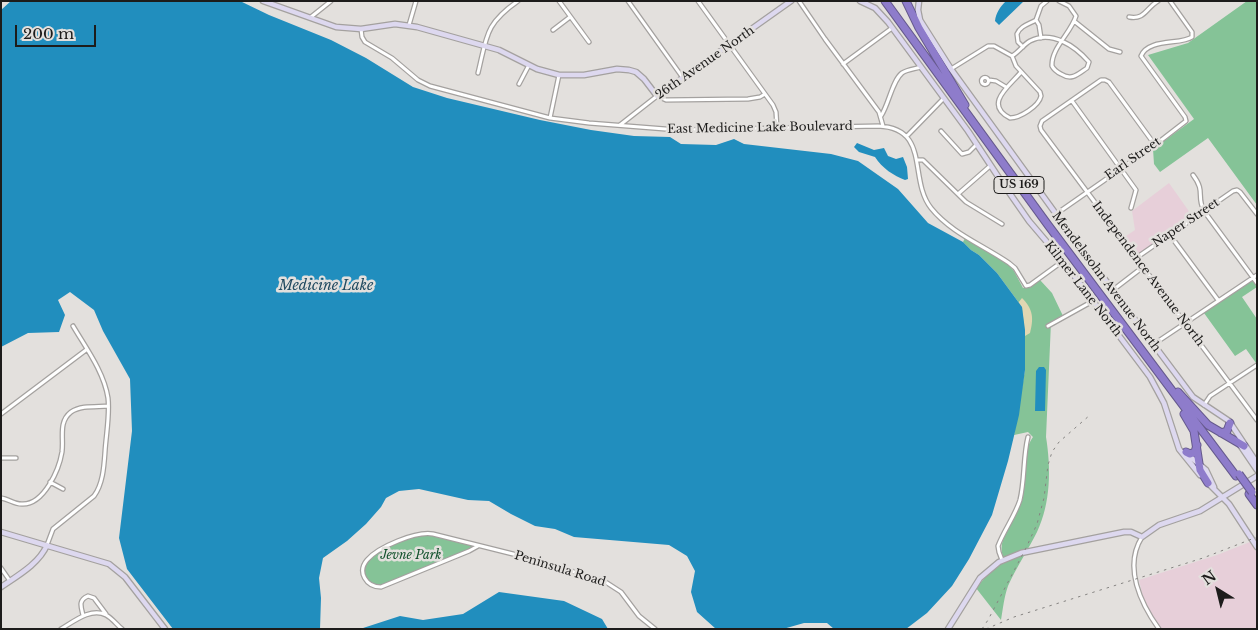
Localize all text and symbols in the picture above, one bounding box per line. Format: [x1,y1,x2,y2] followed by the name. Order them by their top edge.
[18,15,99,47] scale bar
[653,23,757,103] street label: 26th Avenue North
[23,24,74,43] text: 200 m
[667,119,853,137] street label: East Medicine Lake Boulevard
[1102,135,1164,183] street label: Earl Street
[994,176,1044,194] road number: US 169
[1150,195,1222,251] street label: Naper Street
[1089,199,1207,349] street label: Independence Avenue North
[1049,209,1163,355] street label: Mendelssohn Avenue North
[1041,238,1125,340] street label: Kilmer Lane North
[279,278,373,294] water label: Medicine Lake
[513,548,607,590] street label: Peninsula Road
[381,549,441,563] park label: Jevne Park
[1193,565,1243,615] north arrow
[1199,567,1220,589] text: N

